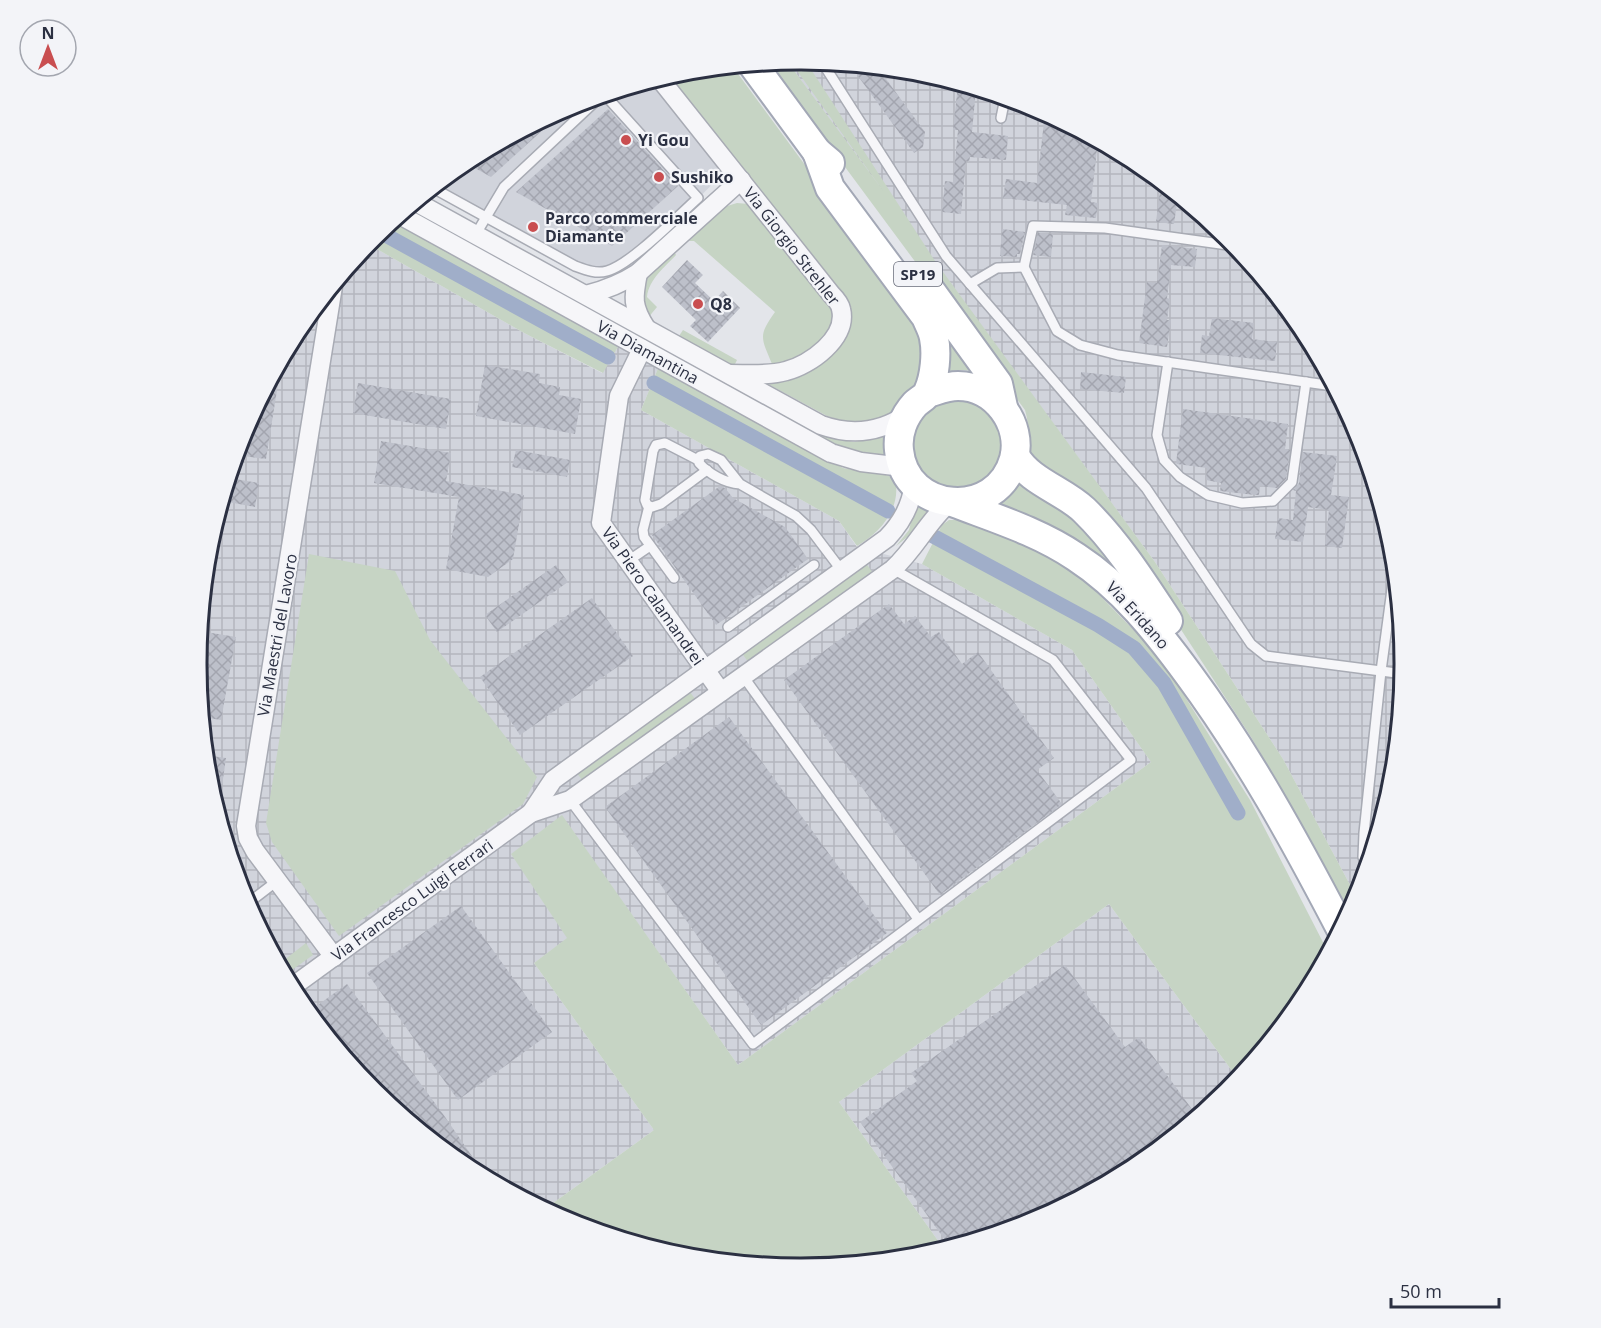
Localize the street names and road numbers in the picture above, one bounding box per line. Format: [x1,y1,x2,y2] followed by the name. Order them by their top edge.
[739,182,845,310] street label: Via Giorgio Strehler
[894,262,942,286] road number: SP19
[593,315,703,389] street label: Via Diamantina
[597,522,709,670] street label: Via Piero Calamandrei
[252,552,302,718] street label: Via Maestri del Lavoro
[1102,576,1174,654] street label: Via Eridano
[327,834,497,966] street label: Via Francesco Luigi Ferrari

